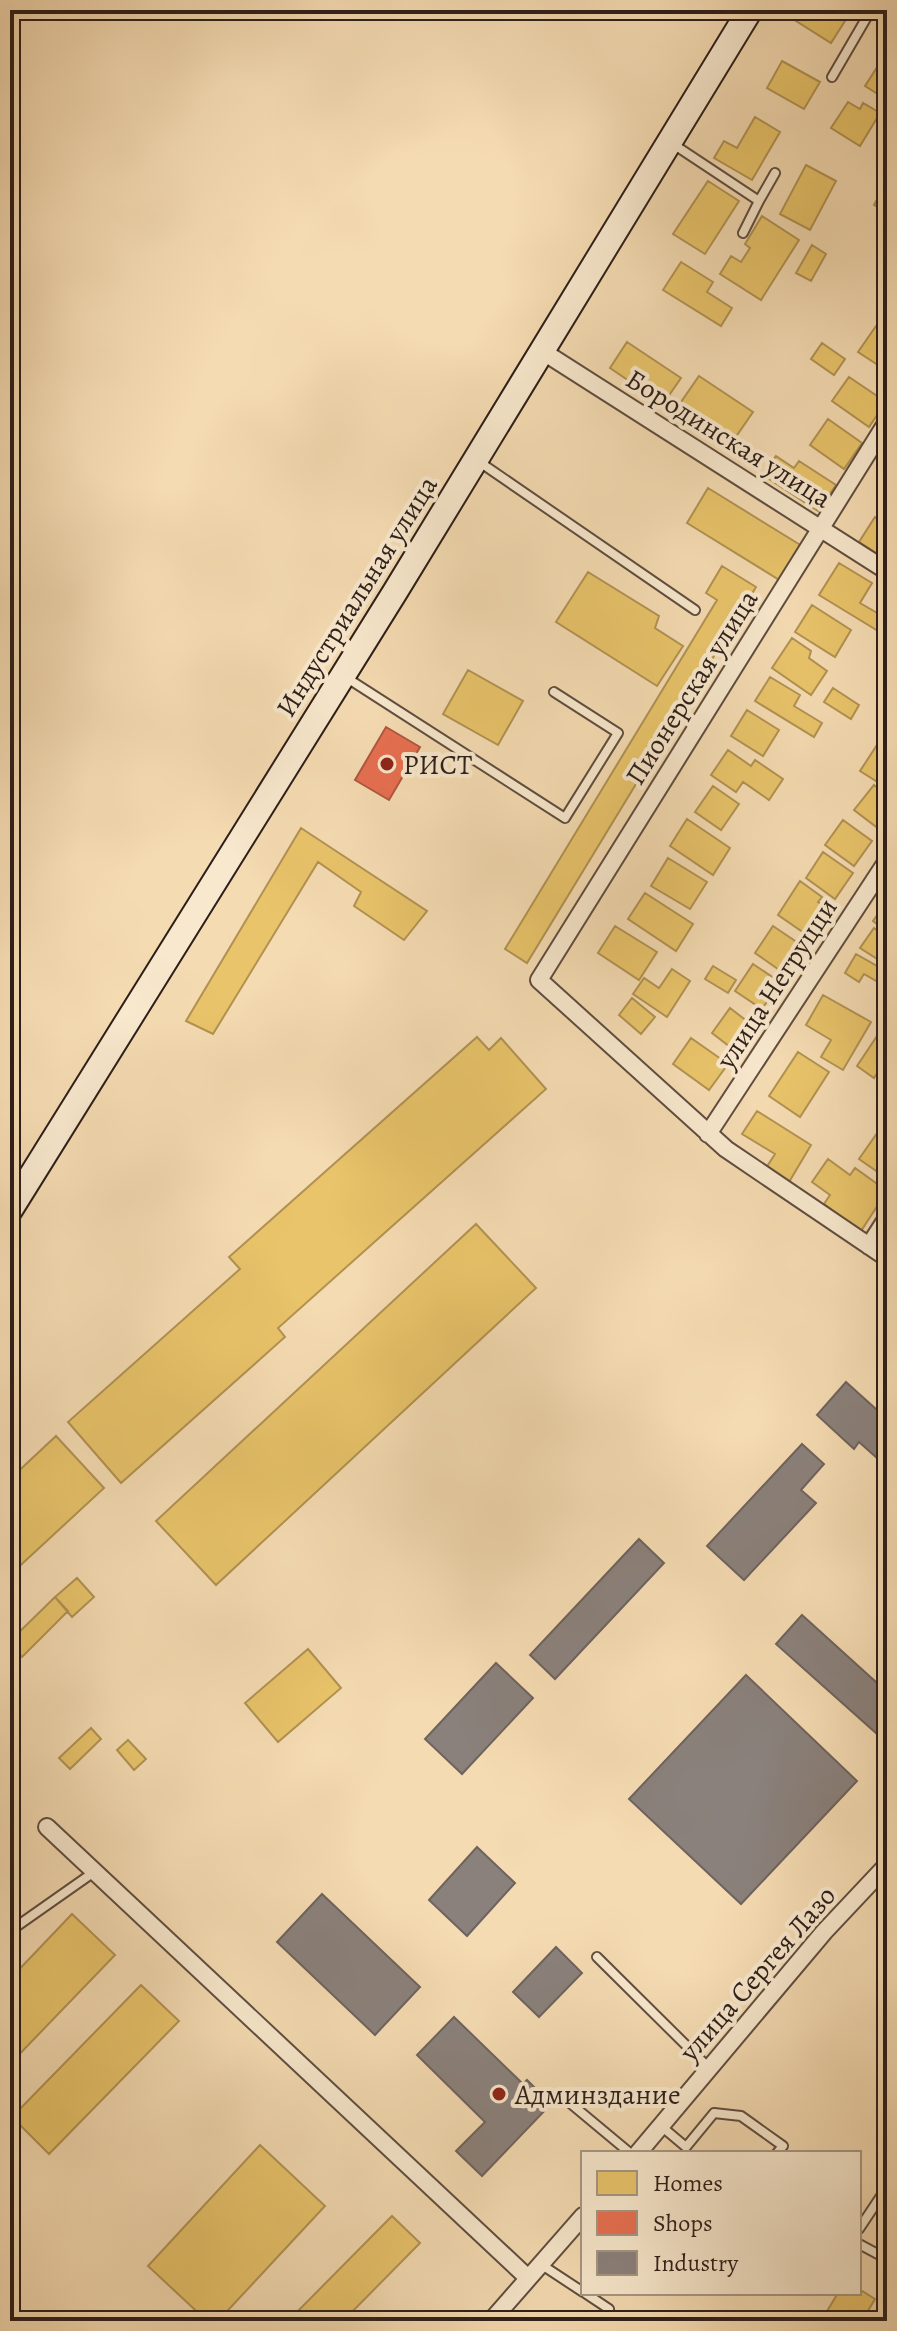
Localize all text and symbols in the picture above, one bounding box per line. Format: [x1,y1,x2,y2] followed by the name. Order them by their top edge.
[618,360,839,517] street label: Бородинская улица
[267,469,447,724] street label: Индустриальная улица
[617,583,767,792] street label: Пионерская улица
[403,746,472,784] place label: РИСТ
[378,755,396,773] marker: РИСТ
[707,891,846,1077] street label: улица Негруцци
[670,1878,845,2070] street label: улица Сергея Лазо
[514,2076,681,2114] place label: Админздание
[490,2085,508,2103] marker: Админздание
[581,2151,861,2295] legend
[653,2167,723,2199] text: Homes
[653,2207,713,2239] text: Shops
[653,2247,739,2279] text: Industry

